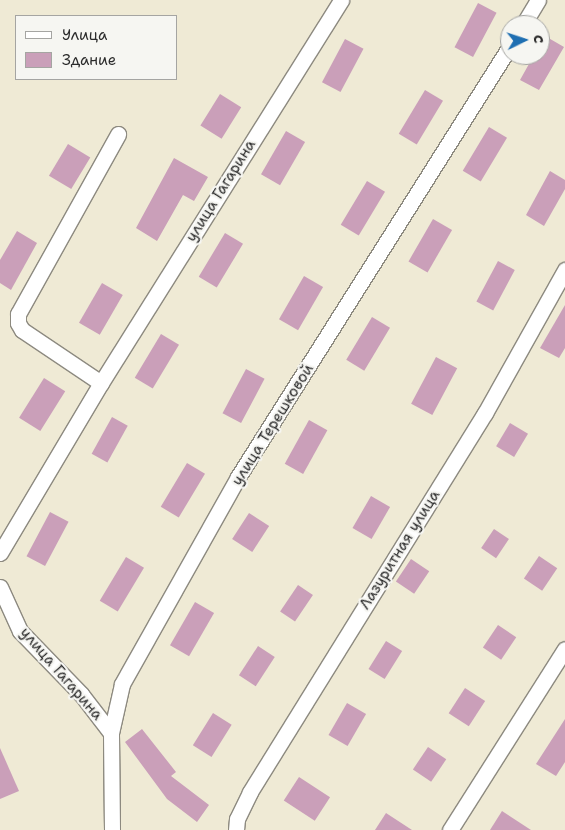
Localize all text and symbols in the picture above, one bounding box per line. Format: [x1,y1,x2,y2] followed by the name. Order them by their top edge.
[15,15,178,80] legend
[500,15,550,65] north arrow
[62,25,107,45] text: Улица
[530,34,548,44] text: С
[62,50,116,70] text: Здание
[182,137,260,245] street label: улица Гагарина
[228,361,318,489] street label: улица Терешковой
[356,487,444,613] street label: Лазуритная улица
[16,624,106,724] street label: улица Гагарина

